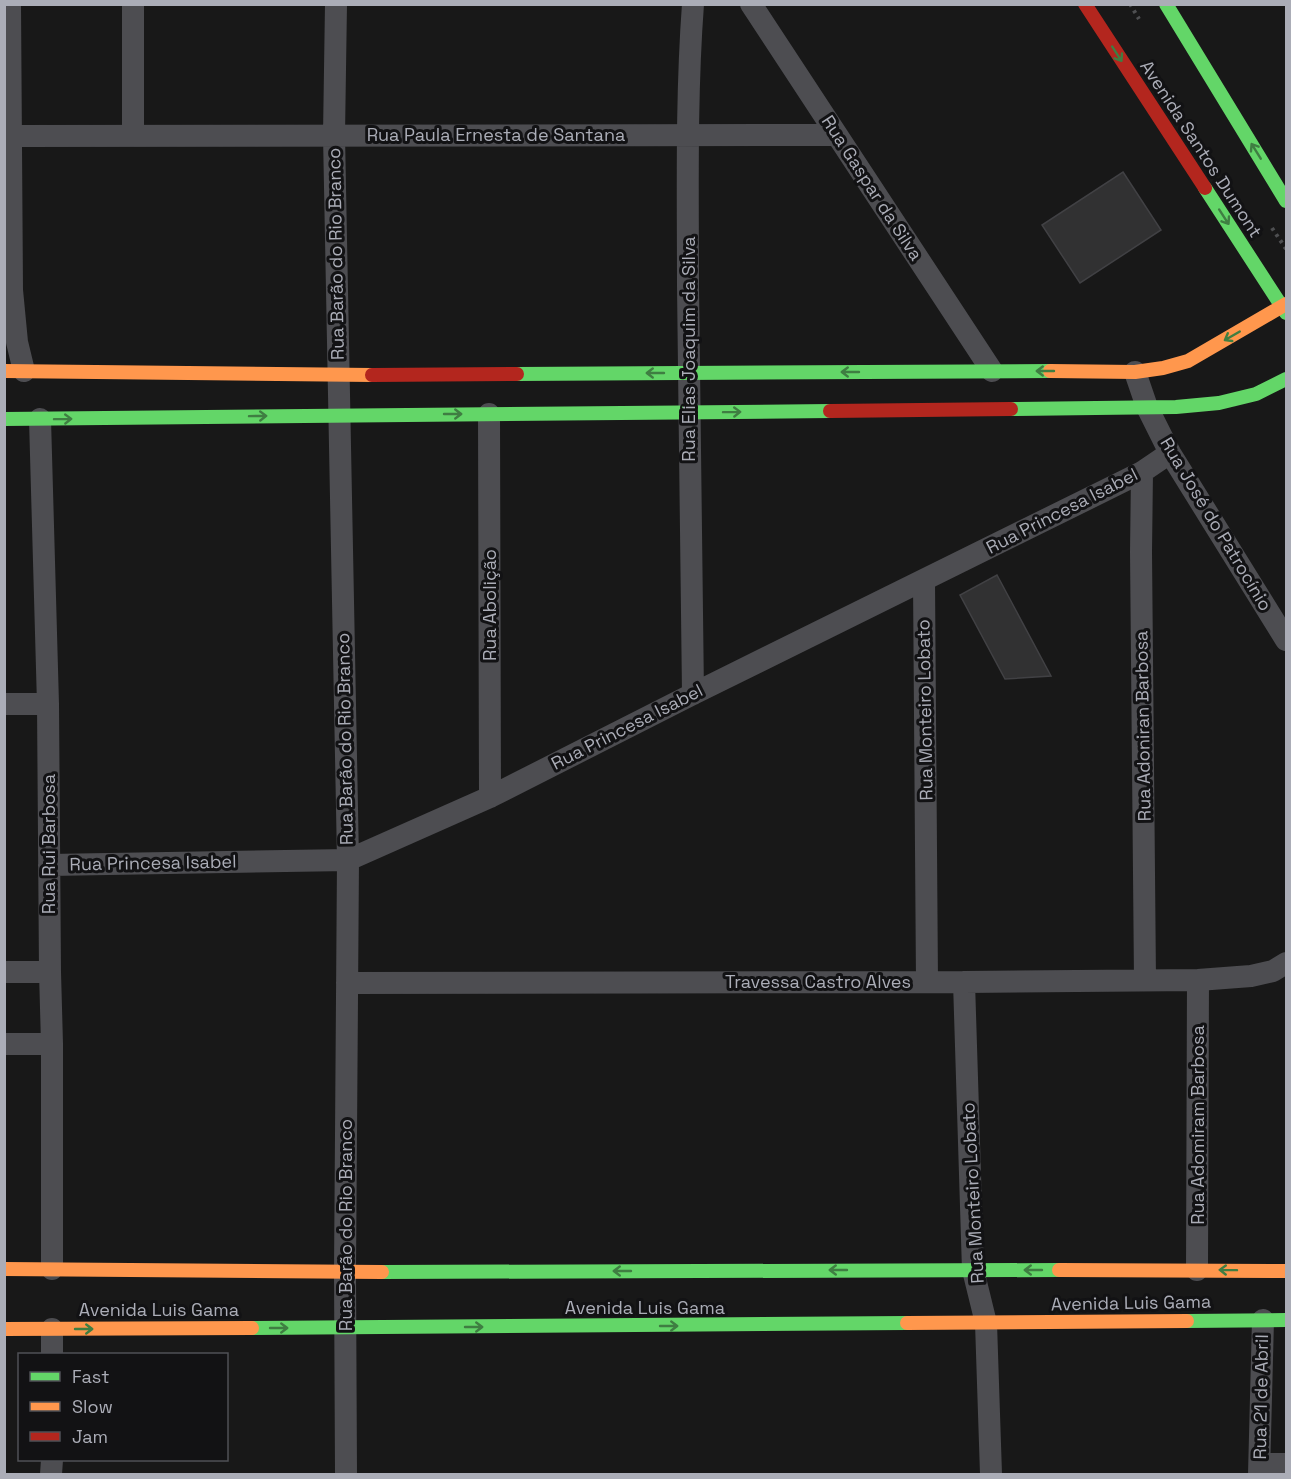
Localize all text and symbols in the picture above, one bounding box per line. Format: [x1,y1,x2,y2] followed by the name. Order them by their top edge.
[1111,45,1123,61] one-way arrow
[1135,56,1267,242] street label: Avenida Santos Dumont
[817,111,928,265] street label: Rua Gaspar da Silva
[367,123,625,146] street label: Rua Paula Ernesta de Santana
[1249,143,1261,160] one-way arrow
[322,148,349,360] street label: Rua Barão do Rio Branco
[1218,208,1230,225] one-way arrow
[677,236,700,462] street label: Rua Elias Joaquim da Silva
[1224,330,1241,342] one-way arrow
[1035,365,1055,377] one-way arrow
[840,366,860,378] one-way arrow
[645,367,665,379] one-way arrow
[721,406,741,418] one-way arrow
[442,408,462,420] one-way arrow
[247,410,267,422] one-way arrow
[52,413,72,425] one-way arrow
[1155,433,1277,615] street label: Rua José do Patrocínio
[982,462,1141,559] street label: Rua Princesa Isabel
[478,549,501,661] street label: Rua Abolição
[911,619,938,801] street label: Rua Monteiro Lobato
[1129,631,1156,822] street label: Rua Adoniran Barbosa
[331,633,358,845] street label: Rua Barão do Rio Branco
[547,678,706,775] street label: Rua Princesa Isabel
[37,774,60,914] street label: Rua Rui Barbosa
[69,850,237,875] street label: Rua Princesa Isabel
[725,970,911,993] street label: Travessa Castro Alves
[1186,1025,1209,1225] street label: Rua Adomiram Barbosa
[956,1102,989,1284] street label: Rua Monteiro Lobato
[334,1119,357,1331] street label: Rua Barão do Rio Branco
[829,1264,849,1276] one-way arrow
[1024,1264,1044,1276] one-way arrow
[613,1265,633,1277] one-way arrow
[1219,1265,1239,1276] one-way arrow
[1051,1290,1211,1315] street label: Avenida Luis Gama
[565,1296,725,1319] street label: Avenida Luis Gama
[79,1298,239,1321] street label: Avenida Luis Gama
[658,1320,678,1331] one-way arrow
[463,1321,483,1333] one-way arrow
[268,1322,288,1334] one-way arrow
[73,1323,93,1334] one-way arrow
[1248,1334,1273,1460] street label: Rua 21 de Abril
[18,1353,228,1461] legend
[72,1365,109,1388] text: Fast
[72,1395,113,1418] text: Slow
[72,1425,108,1448] text: Jam

